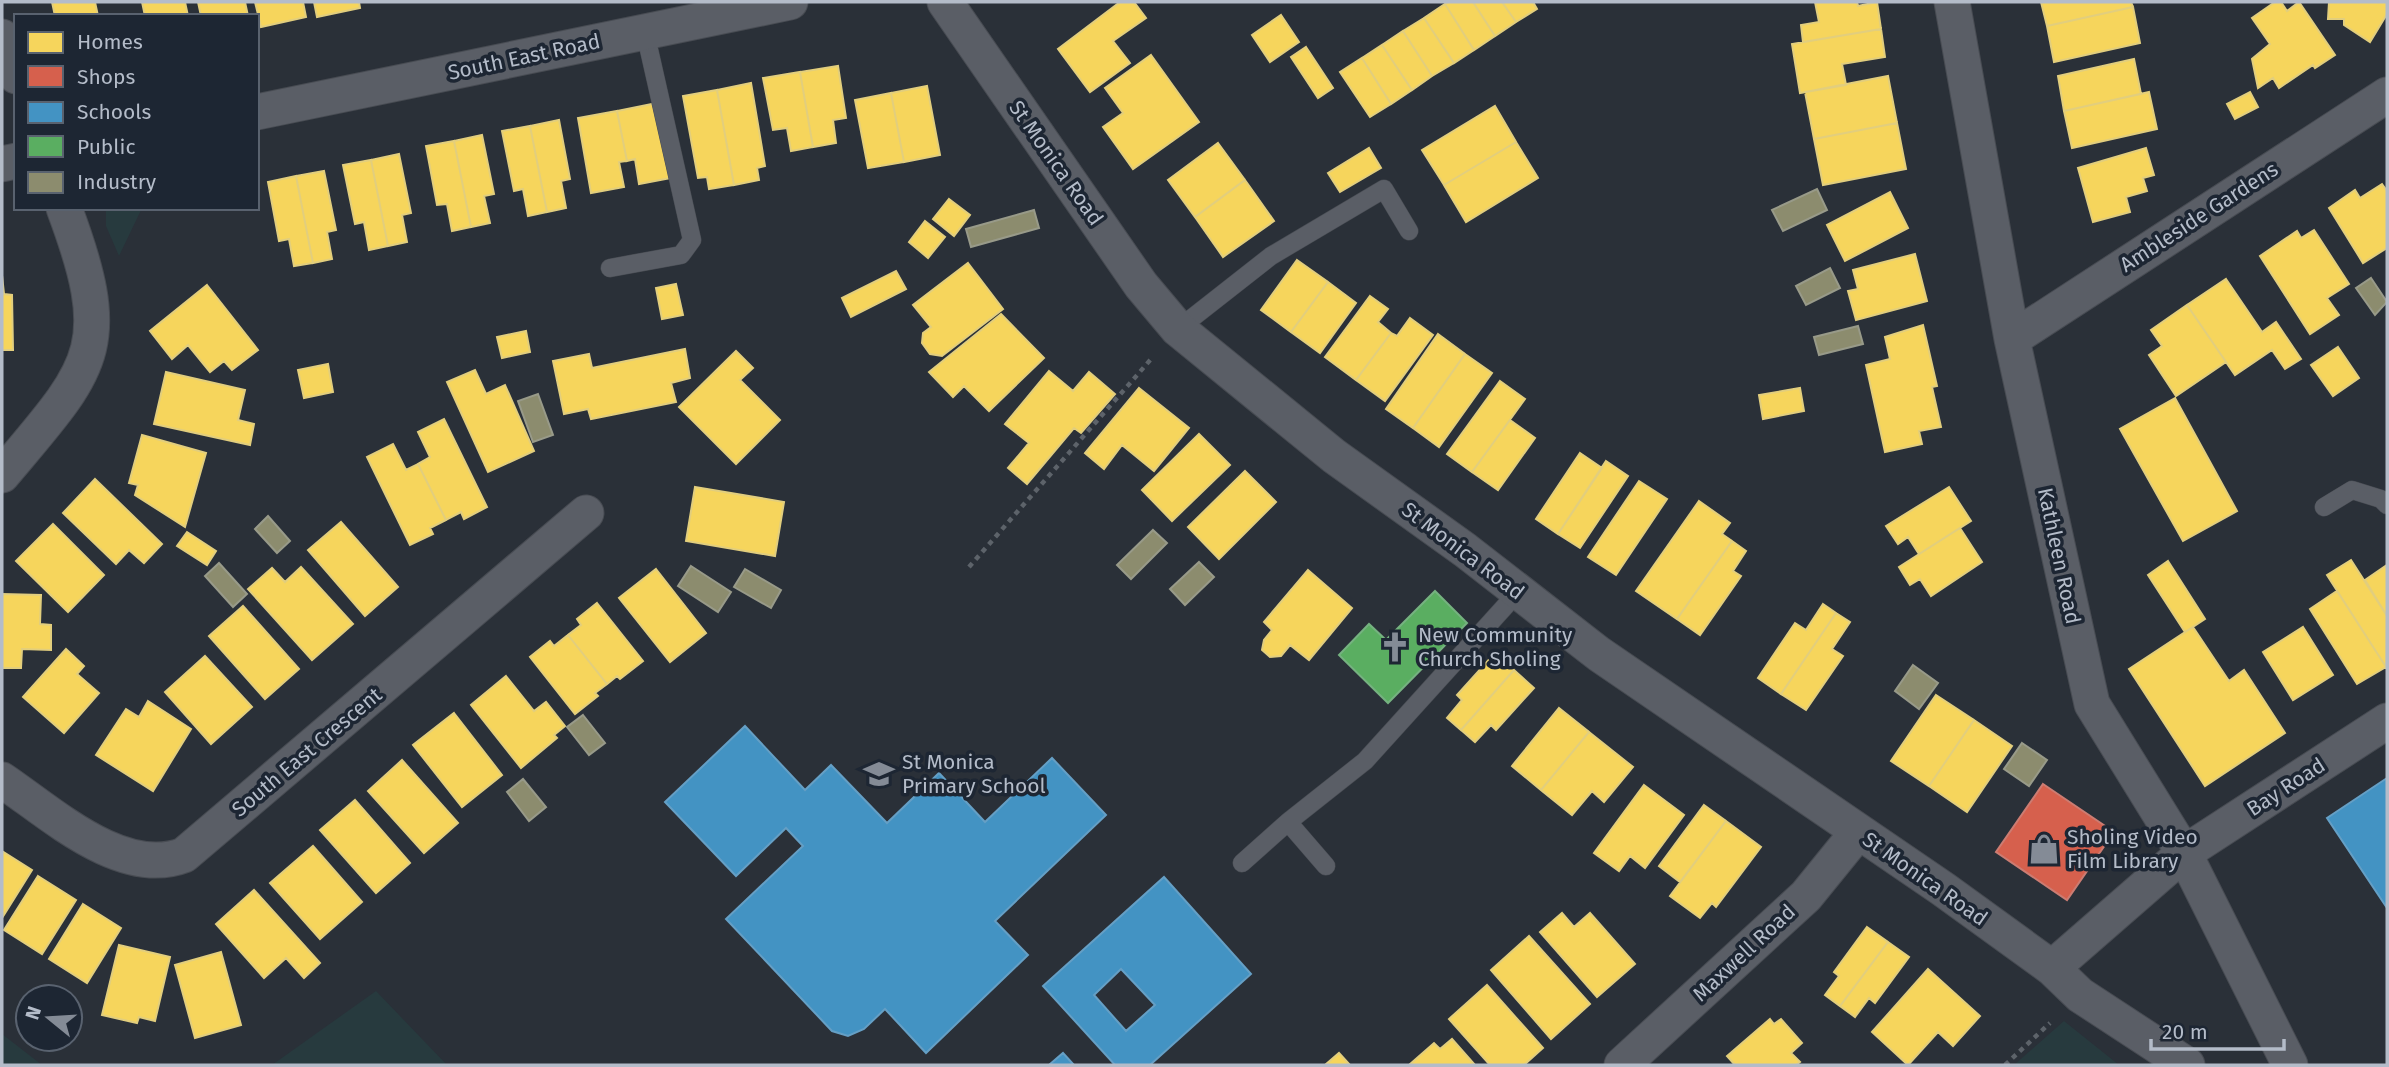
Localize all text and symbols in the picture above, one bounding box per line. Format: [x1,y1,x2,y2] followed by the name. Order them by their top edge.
[14,14,259,210] legend
[446,28,602,86] street label: South East Road
[77,29,143,55] text: Homes
[77,64,135,90] text: Shops
[1003,95,1109,231] street label: St Monica Road
[77,99,151,125] text: Schools
[77,134,135,160] text: Public
[2115,156,2283,278] street label: Ambleside Gardens
[77,169,157,195] text: Industry
[2032,485,2086,627] street label: Kathleen Road
[1397,496,1529,606] street label: St Monica Road
[1418,622,1573,672] place label: New Community Church Sholing
[1378,630,1412,664] church icon: New Community Church Sholing
[227,681,388,822] street label: South East Crescent
[902,749,1046,799] place label: St Monica Primary School
[2242,752,2330,822] street label: Bay Road
[862,757,896,791] school or university icon: St Monica Primary School
[2067,824,2198,874] place label: Sholing Video Film Library
[1857,826,1993,932] street label: St Monica Road
[2027,832,2061,866] shop icon: Sholing Video Film Library
[1687,899,1801,1007] street label: Maxwell Road
[14,983,84,1053] north arrow
[20,1003,46,1022] text: N
[2151,1007,2284,1052] scale bar
[2162,1019,2208,1045] text: 20 m

